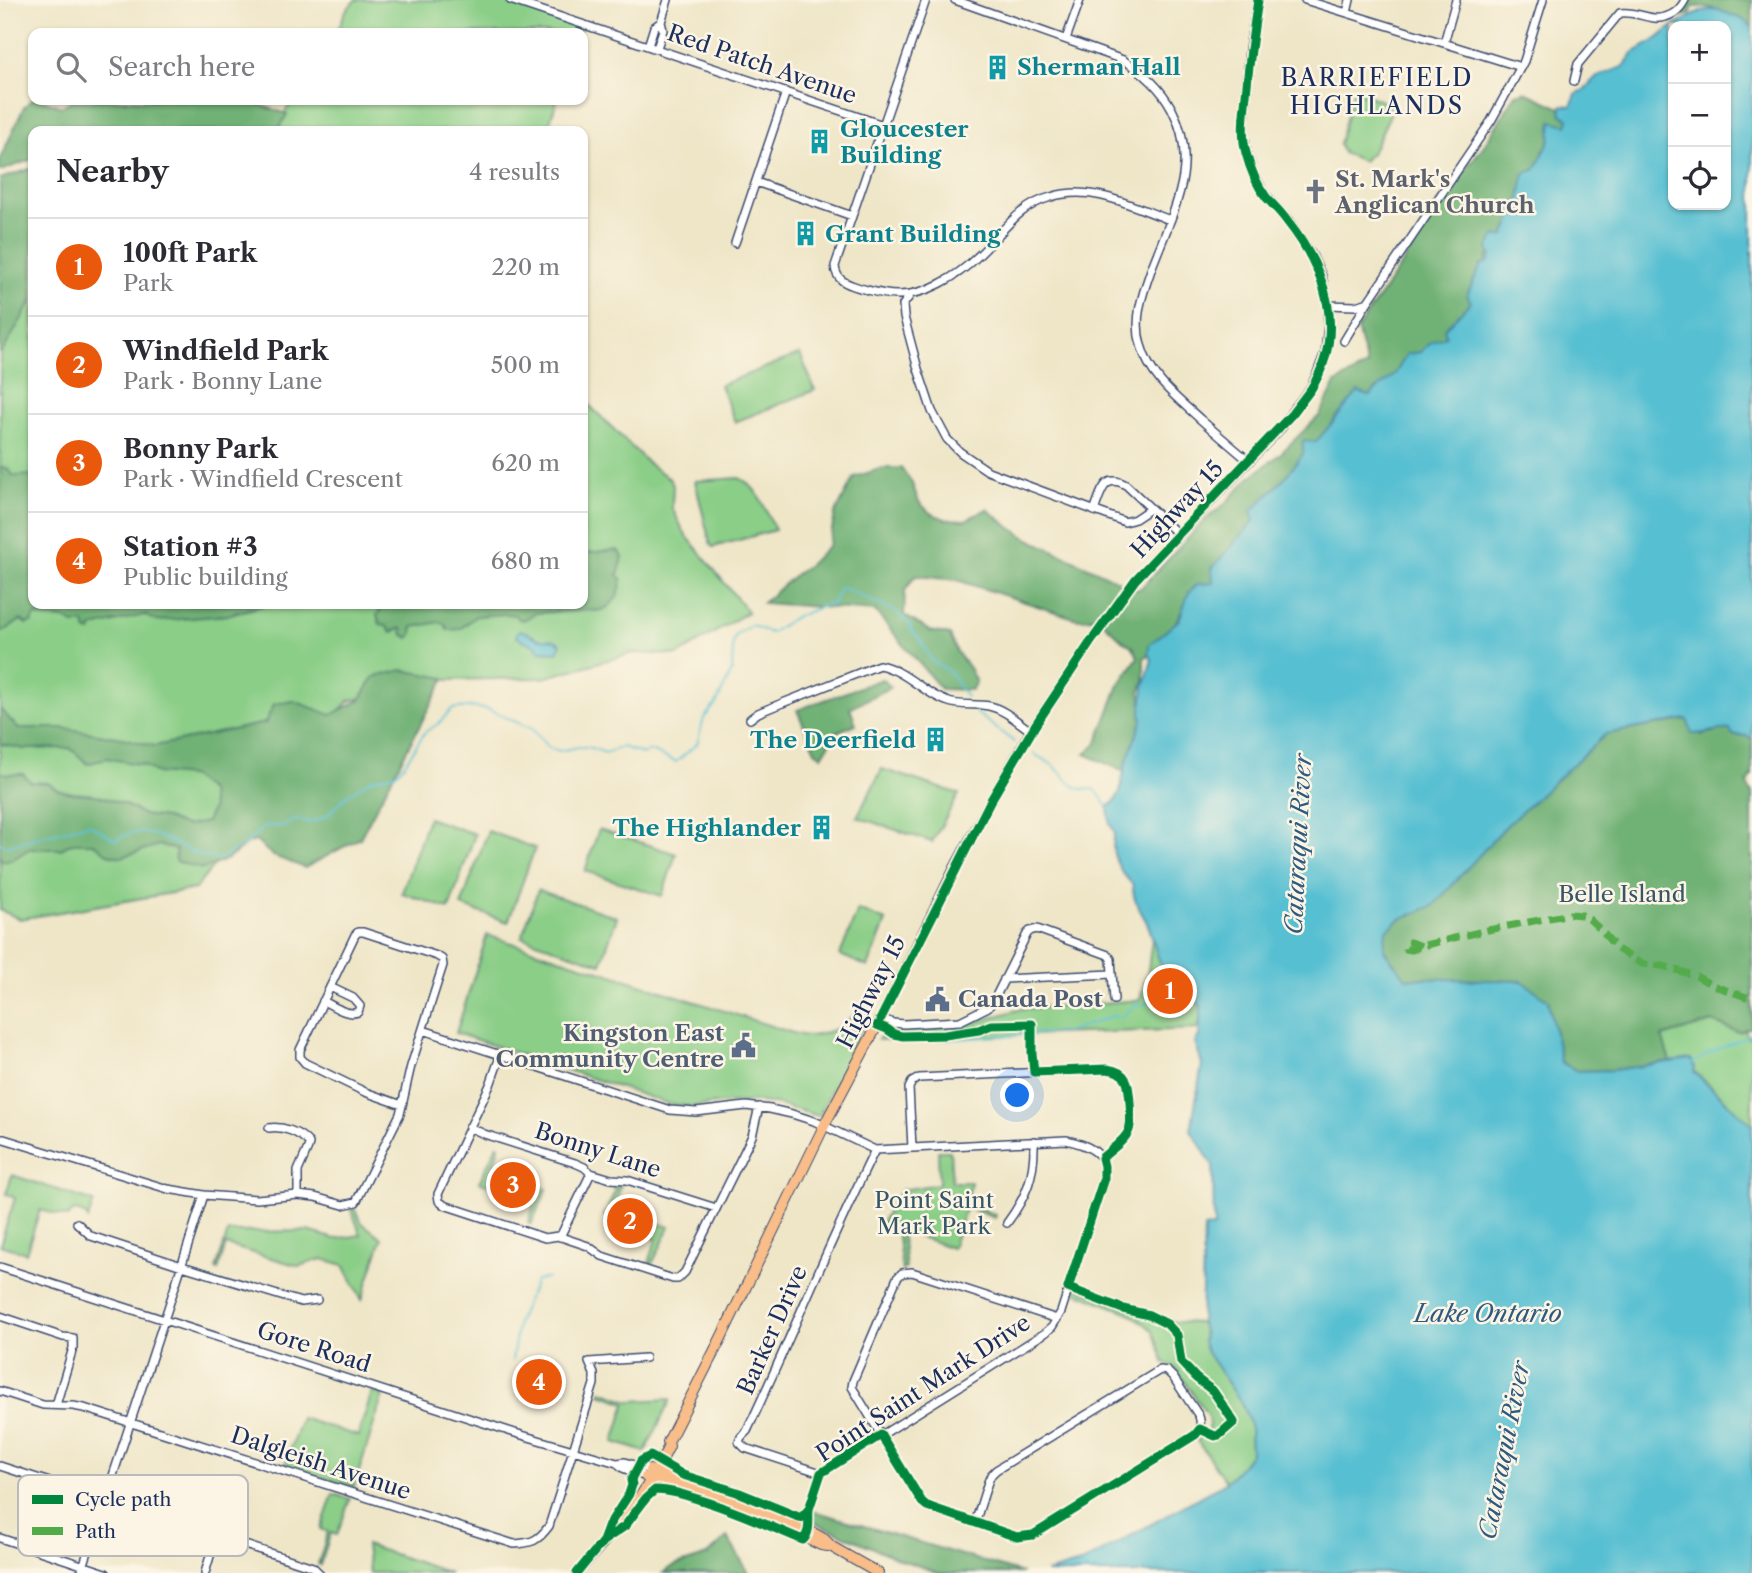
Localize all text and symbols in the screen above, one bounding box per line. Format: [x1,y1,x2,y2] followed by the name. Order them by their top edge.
[664,18,860,110] street label: Red Patch Avenue
[1668,21,1731,210] map controls
[1668,21,1731,84] button: +
[28,28,588,105] search box
[52,48,90,86] icon: search
[108,51,255,83] text: Search here
[983,53,1011,81] building icon: Sherman Hall
[1017,53,1181,81] place label: Sherman Hall
[1281,63,1474,120] district label: BARRIEFIELD HIGHLANDS
[1668,84,1731,147] button: −
[840,115,969,169] place label: Gloucester Building
[806,128,834,156] building icon: Gloucester Building
[1668,147,1731,210] button: locate
[56,153,169,190] text: Nearby
[469,158,560,186] text: 4 results
[1334,165,1535,219] place label: St. Mark's Anglican Church
[1301,178,1329,206] church icon: St. Mark's Anglican Church
[791,220,819,248] building icon: Grant Building
[825,220,1001,248] place label: Grant Building
[123,237,257,269] text: 100ft Park
[74,253,84,281] text: 1
[491,253,560,281] text: 220 m
[123,269,173,297] text: Park
[123,335,328,367] text: Windfield Park
[72,351,86,379] text: 2
[491,351,560,379] text: 500 m
[123,367,322,395] text: Park · Bonny Lane
[123,433,278,465] text: Bonny Park
[73,449,86,477] text: 3
[491,449,560,477] text: 620 m
[1125,454,1229,564] street label: Highway 15
[123,465,403,493] text: Park · Windfield Crescent
[123,531,258,563] text: Station #3
[72,547,86,575] text: 4
[491,547,560,575] text: 680 m
[123,563,288,591] text: Public building
[750,726,917,754] place label: The Deerfield
[922,726,950,754] building icon: The Deerfield
[1279,751,1317,935] water label: Cataraqui River
[612,814,802,842] place label: The Highlander
[807,814,835,842] building icon: The Highlander
[1558,880,1686,908] park label: Belle Island
[831,931,911,1053] street label: Highway 15
[1147,965,1193,1017] pin: 1
[924,985,952,1013] public building icon: Canada Post
[958,985,1103,1013] place label: Canada Post
[496,1019,725,1073] place label: Kingston East Community Centre
[730,1032,758,1060] public building icon: Kingston East Community Centre
[1000,1078,1034,1112] your location
[531,1116,665,1184] street label: Bonny Lane
[490,1159,536,1211] pin: 3
[874,1186,994,1240] park label: Point Saint Mark Park
[607,1195,653,1247] pin: 2
[731,1261,813,1399] street label: Barker Drive
[1412,1299,1562,1328] water label: Lake Ontario
[811,1308,1035,1468] street label: Point Saint Mark Drive
[254,1315,374,1379] street label: Gore Road
[516,1356,562,1408] pin: 4
[1473,1357,1536,1542] water label: Cataraqui River
[227,1421,415,1505] street label: Dalgleish Avenue
[18,1475,248,1556] legend
[75,1488,171,1511] text: Cycle path
[75,1520,116,1543] text: Path

